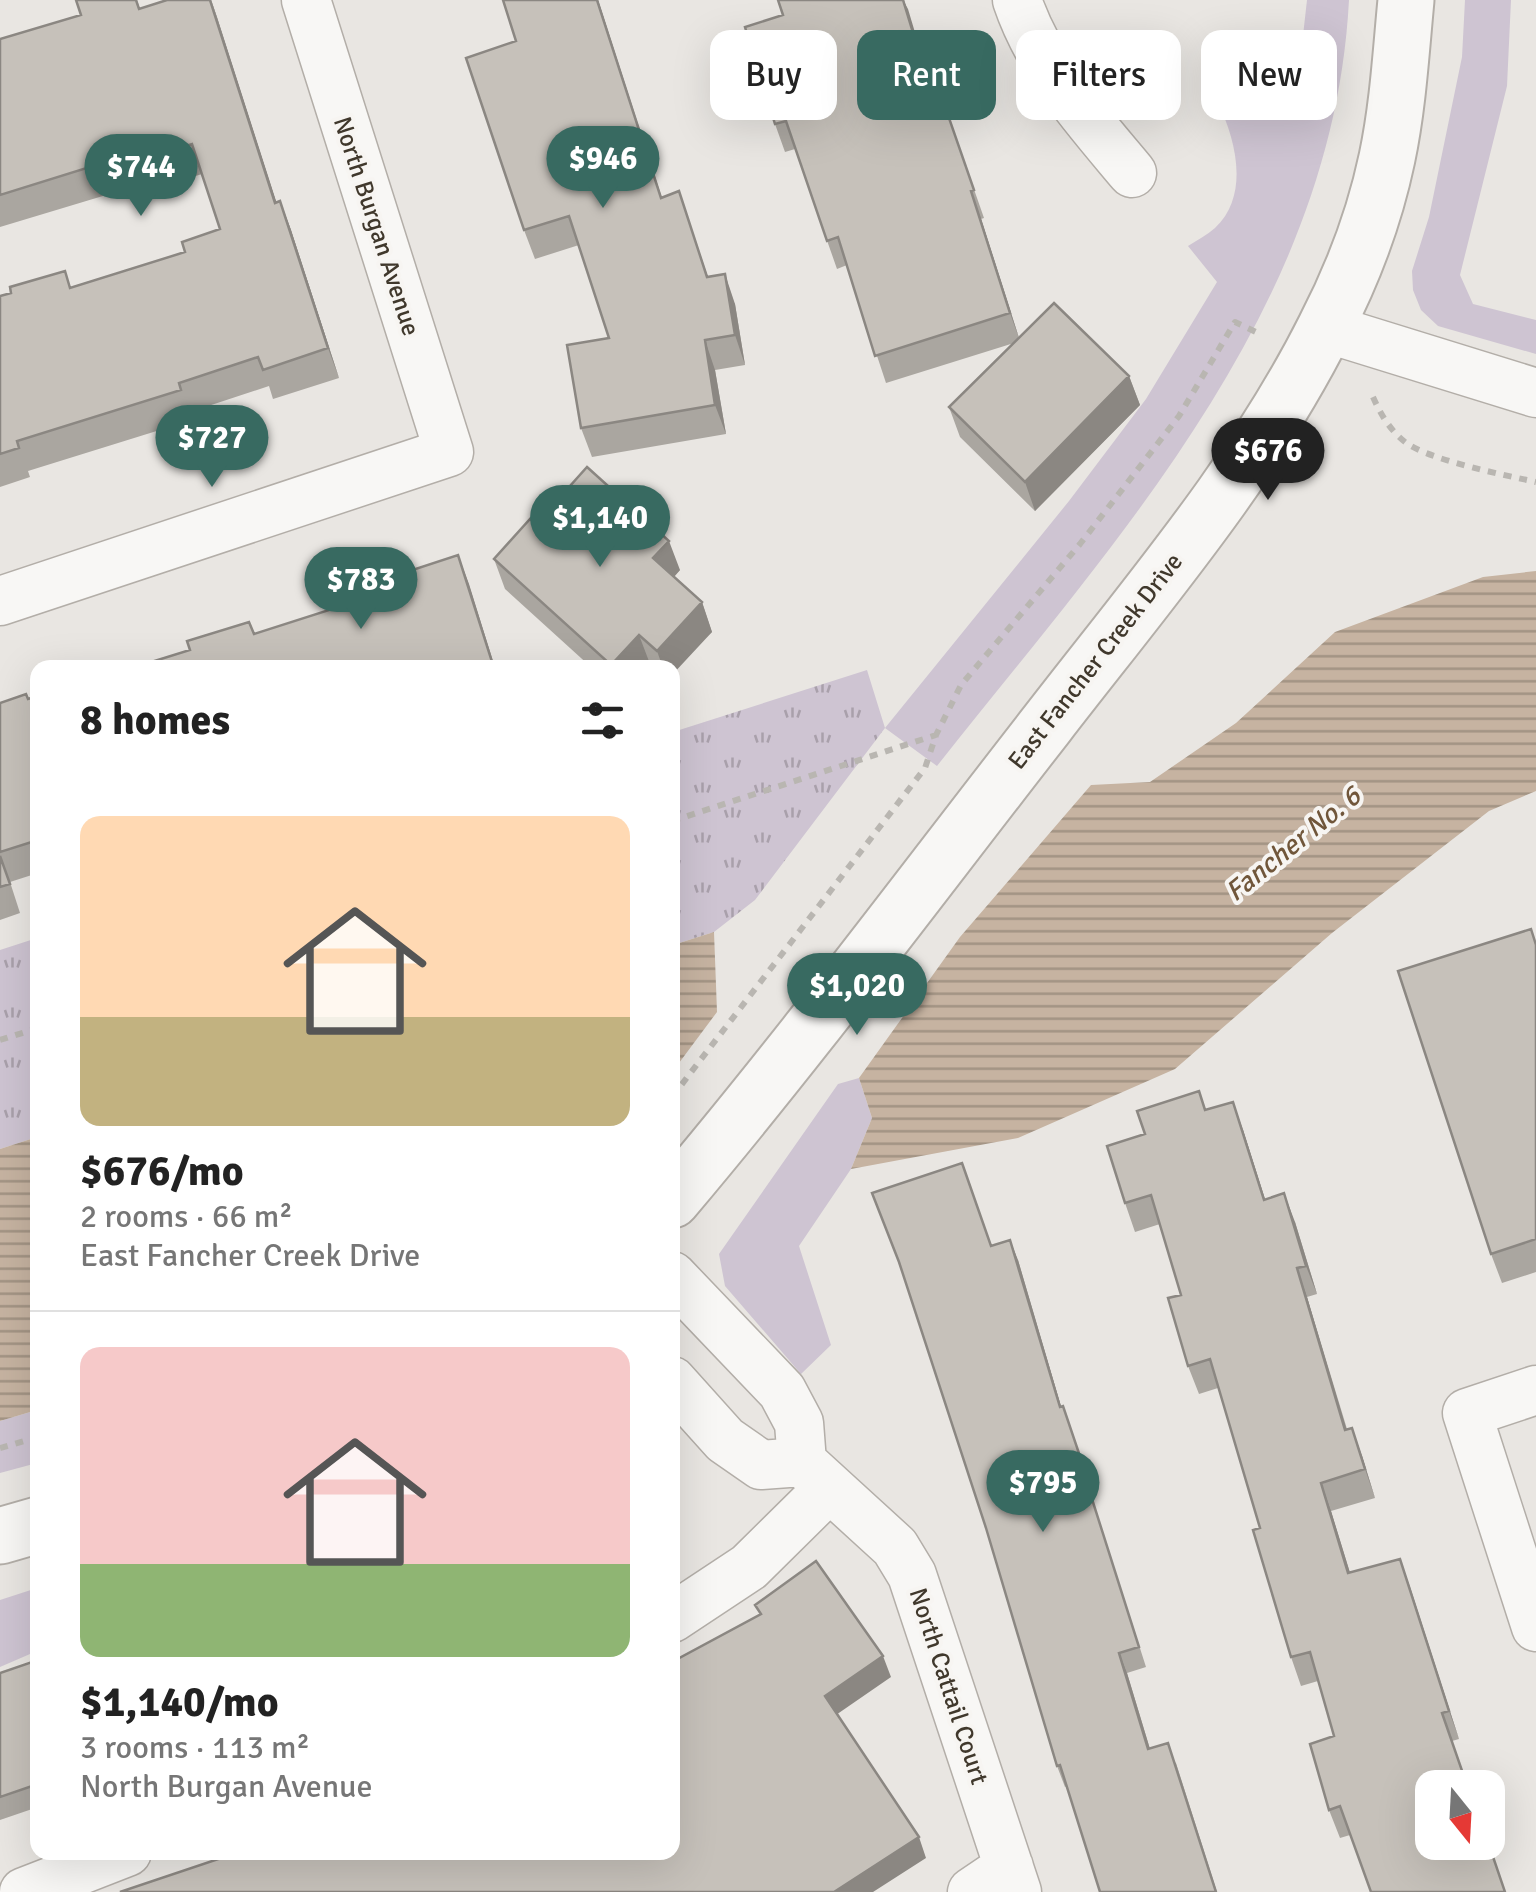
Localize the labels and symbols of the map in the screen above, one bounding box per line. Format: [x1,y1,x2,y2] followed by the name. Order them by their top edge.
[327,113,427,339] street label: North Burgan Avenue
[544,126,662,211] pin: $946
[82,134,200,219] pin: $744
[153,405,271,490] pin: $727
[1209,418,1327,503] pin: $676
[519,485,681,570] pin: $1,140
[302,547,420,632] pin: $783
[1001,547,1189,775] street label: East Fancher Creek Drive
[1219,777,1370,909] water label: Fancher No. 6
[776,953,938,1038] pin: $1,020
[984,1450,1102,1535] pin: $795
[903,1584,995,1788] street label: North Cattail Court
[1415,1770,1505,1860] north arrow

